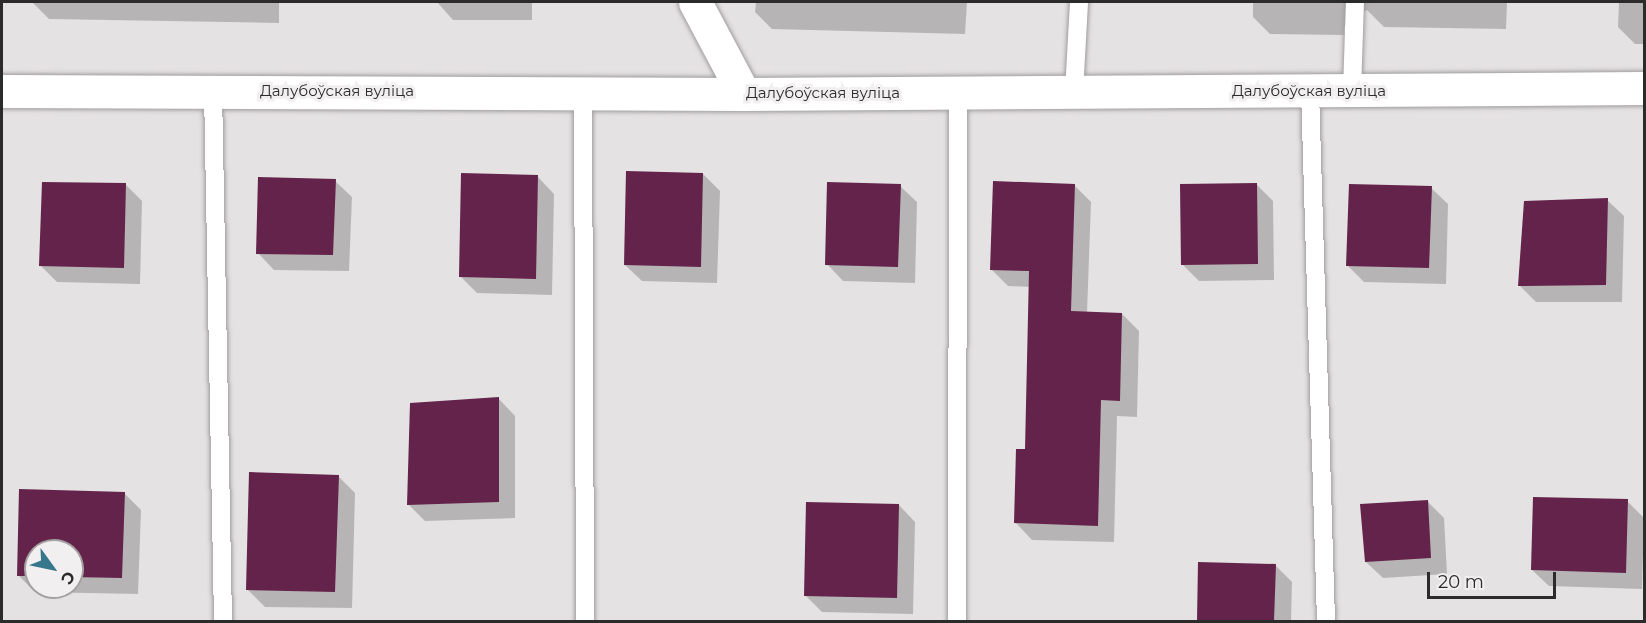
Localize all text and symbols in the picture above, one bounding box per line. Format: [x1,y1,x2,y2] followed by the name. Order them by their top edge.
[260,82,414,100] street label: Далубоўская вуліца
[1232,82,1386,100] street label: Далубоўская вуліца
[746,84,900,102] street label: Далубоўская вуліца
[24,539,84,599] north arrow
[1430,560,1559,598] scale bar
[57,568,79,588] text: С
[1438,571,1484,593] text: 20 m

